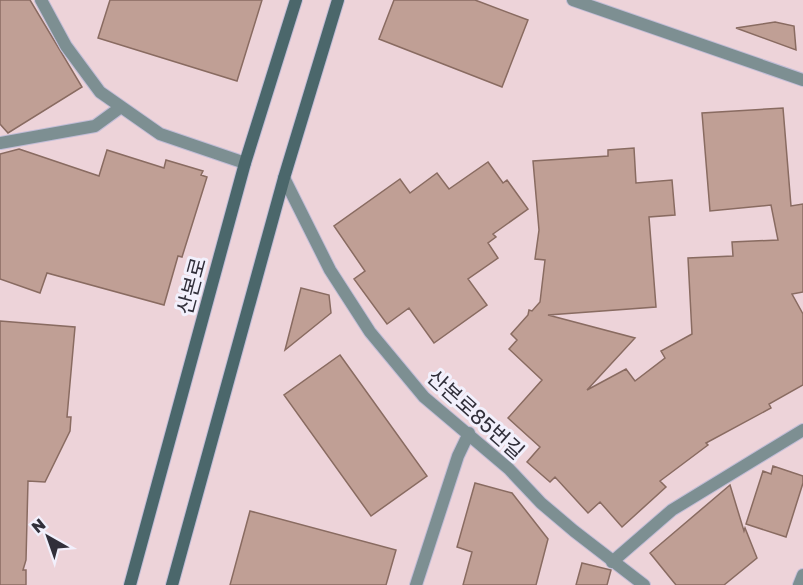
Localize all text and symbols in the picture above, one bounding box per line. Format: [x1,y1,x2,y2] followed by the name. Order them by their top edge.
[171,255,211,317] street label: 산본로
[422,364,530,464] street label: 산본로85번길
[18,507,78,567] north arrow
[27,514,49,537] text: N

